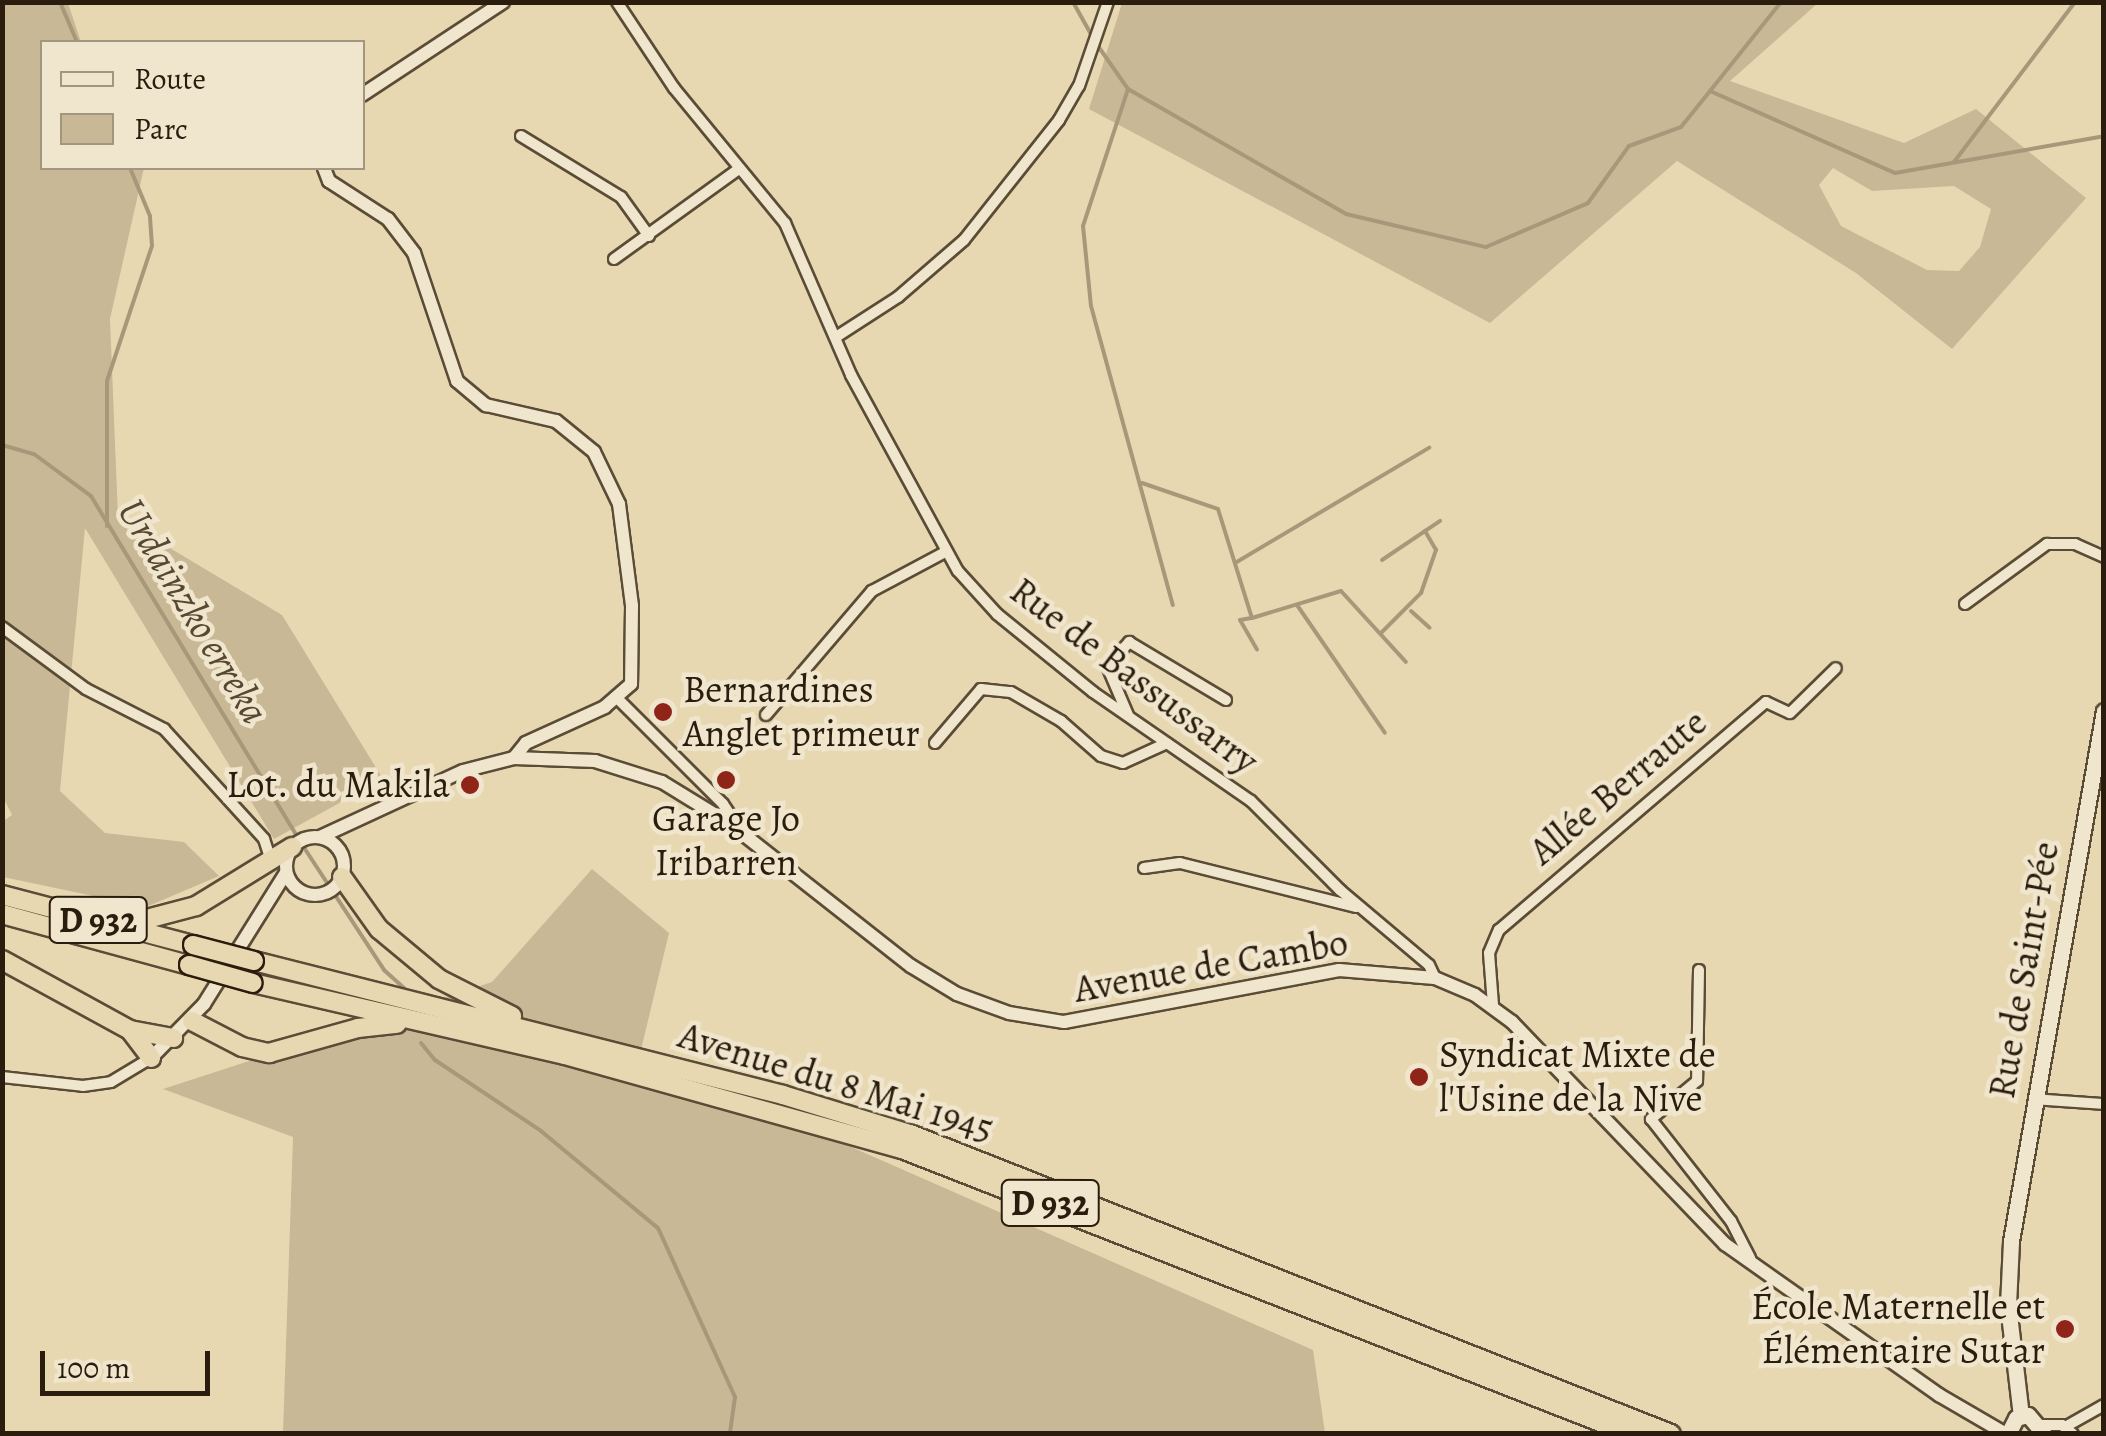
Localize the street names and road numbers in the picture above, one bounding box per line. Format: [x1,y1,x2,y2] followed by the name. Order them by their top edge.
[1001,568,1267,784] street label: Rue de Bassussarry
[1520,700,1716,874] street label: Allée Berraute
[1979,838,2069,1102] street label: Rue de Saint-Pée
[48,890,148,950] road number: D 932
[1071,919,1351,1013] street label: Avenue de Cambo
[673,1012,999,1152] street label: Avenue du 8 Mai 1945
[1000,1173,1100,1233] road number: D 932

